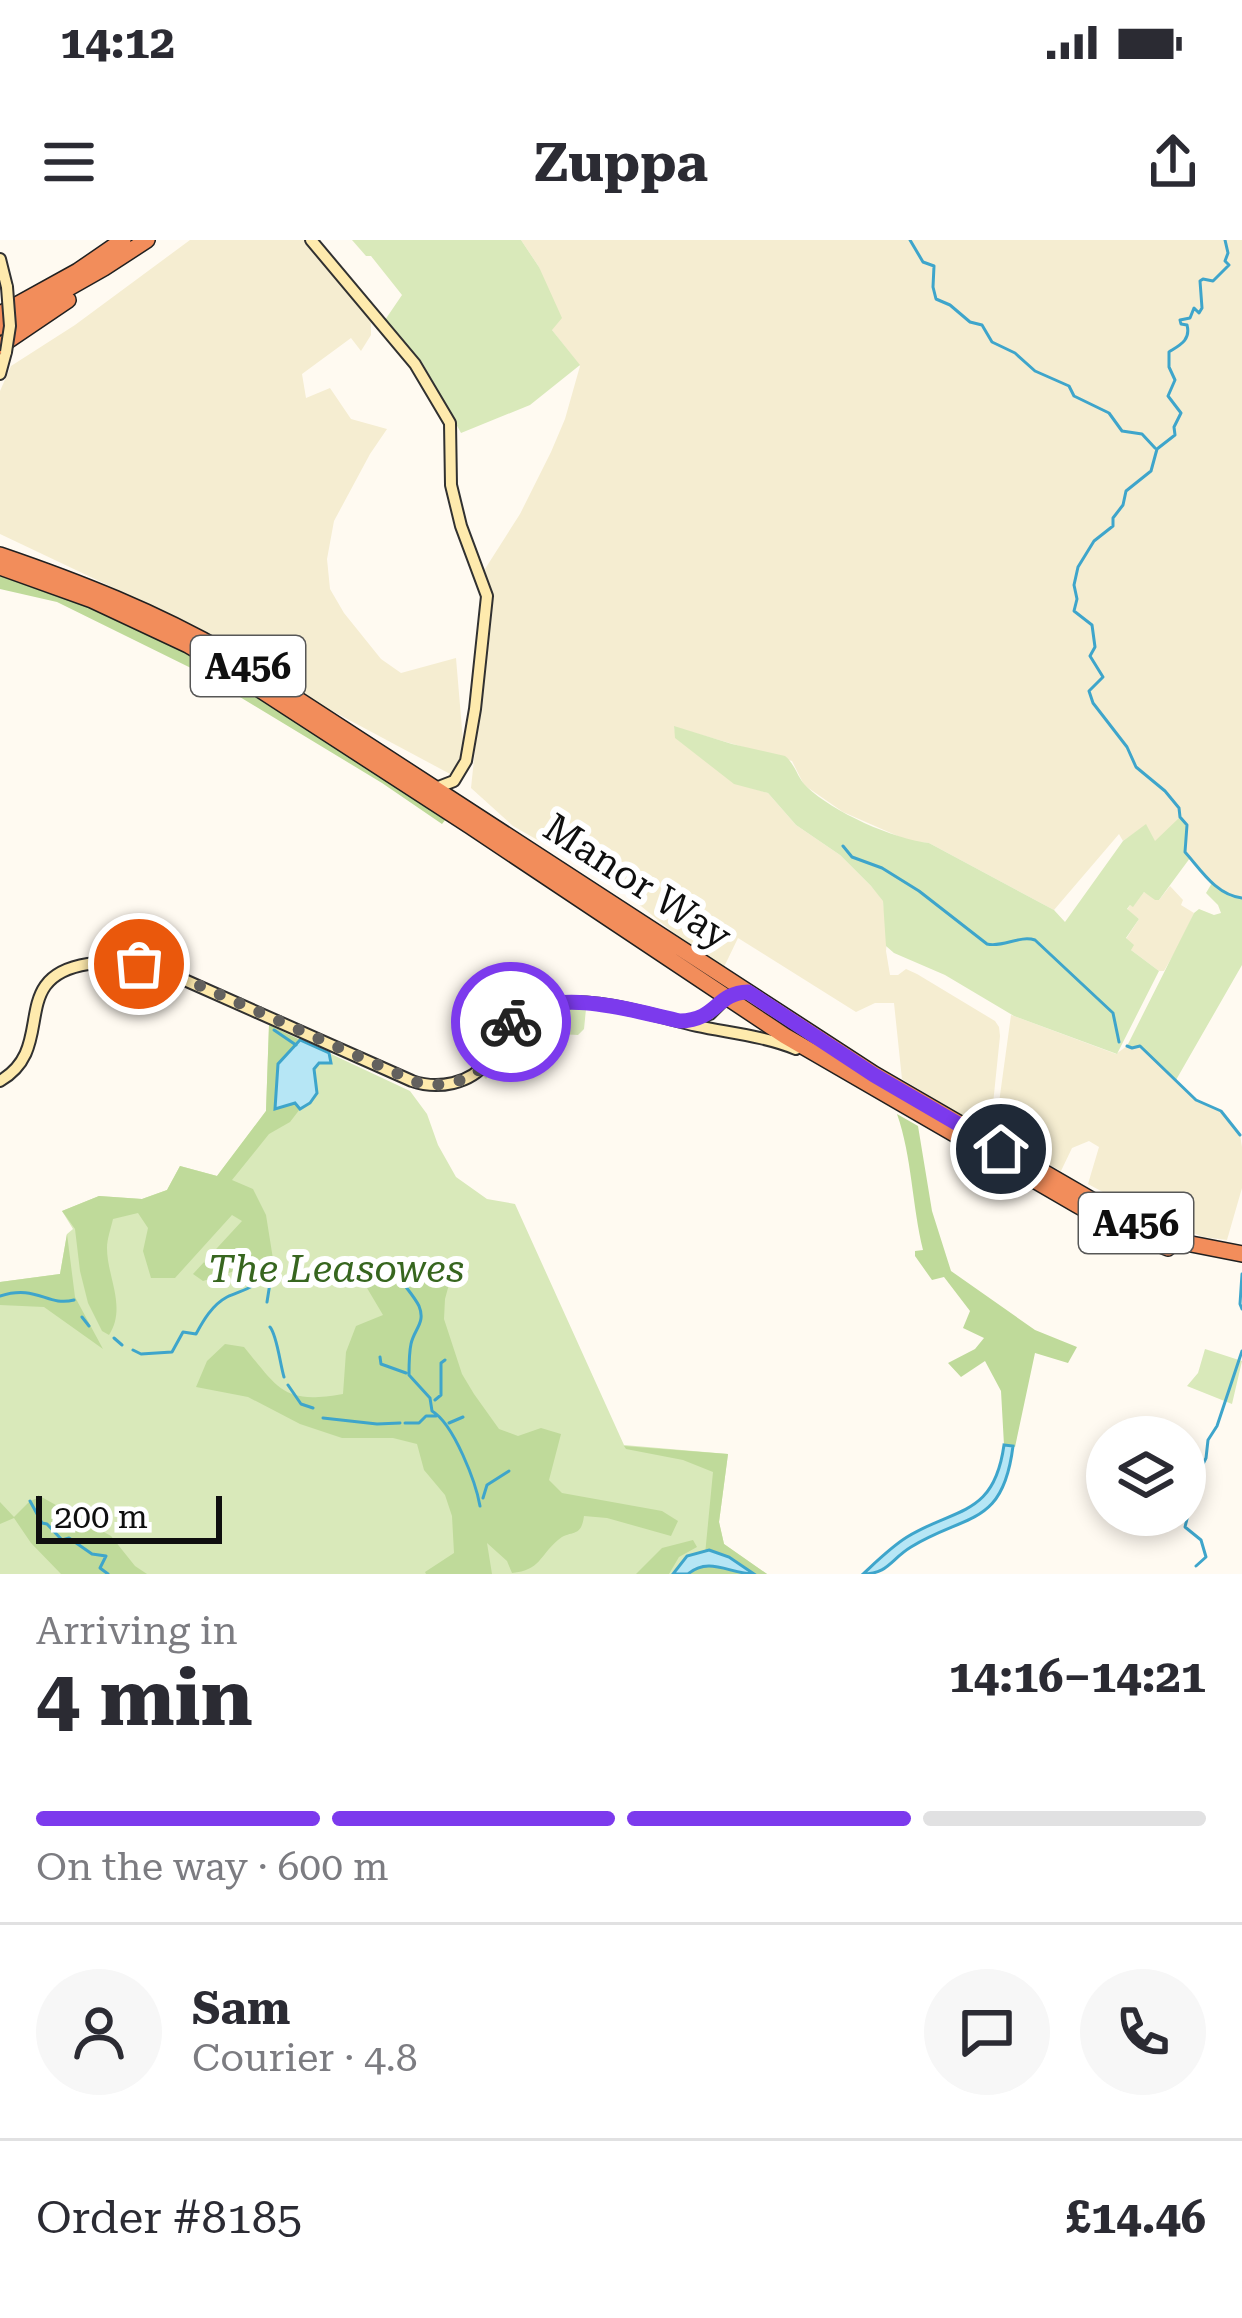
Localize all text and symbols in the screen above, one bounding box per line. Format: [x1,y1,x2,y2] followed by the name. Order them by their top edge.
[60,16,175,69] text: 14:12
[36,129,102,195] icon: menu
[1140,129,1206,195] icon: share
[534,131,708,194] text: Zuppa
[191,636,305,696] road number: A456
[535,804,740,959] street label: Manor Way
[88,913,190,1015] pin
[106,931,172,997] icon: bag
[451,962,571,1082] courier
[478,989,544,1055] icon: bike
[950,1098,1052,1200] pin
[968,1116,1034,1182] icon: home
[1079,1193,1193,1253] road number: A456
[208,1246,464,1292] park label: The Leasowes
[1086,1416,1206,1536] map controls
[1086,1416,1206,1536] button: layers
[36,1490,222,1543] scale bar
[54,1497,148,1536] text: 200 m
[36,1608,238,1654] text: Arriving in
[949,1650,1206,1703] text: 14:16–14:21
[36,1653,253,1744] text: 4 min
[36,1844,388,1890] text: On the way · 600 m
[36,1969,162,2095] button: person
[924,1969,1050,2095] button: chat
[1080,1969,1206,2095] button: phone
[192,1982,290,2035] text: Sam
[192,2035,418,2081] text: Courier · 4.8
[36,2191,302,2244] text: Order #8185
[1066,2191,1206,2244] text: £14.46

